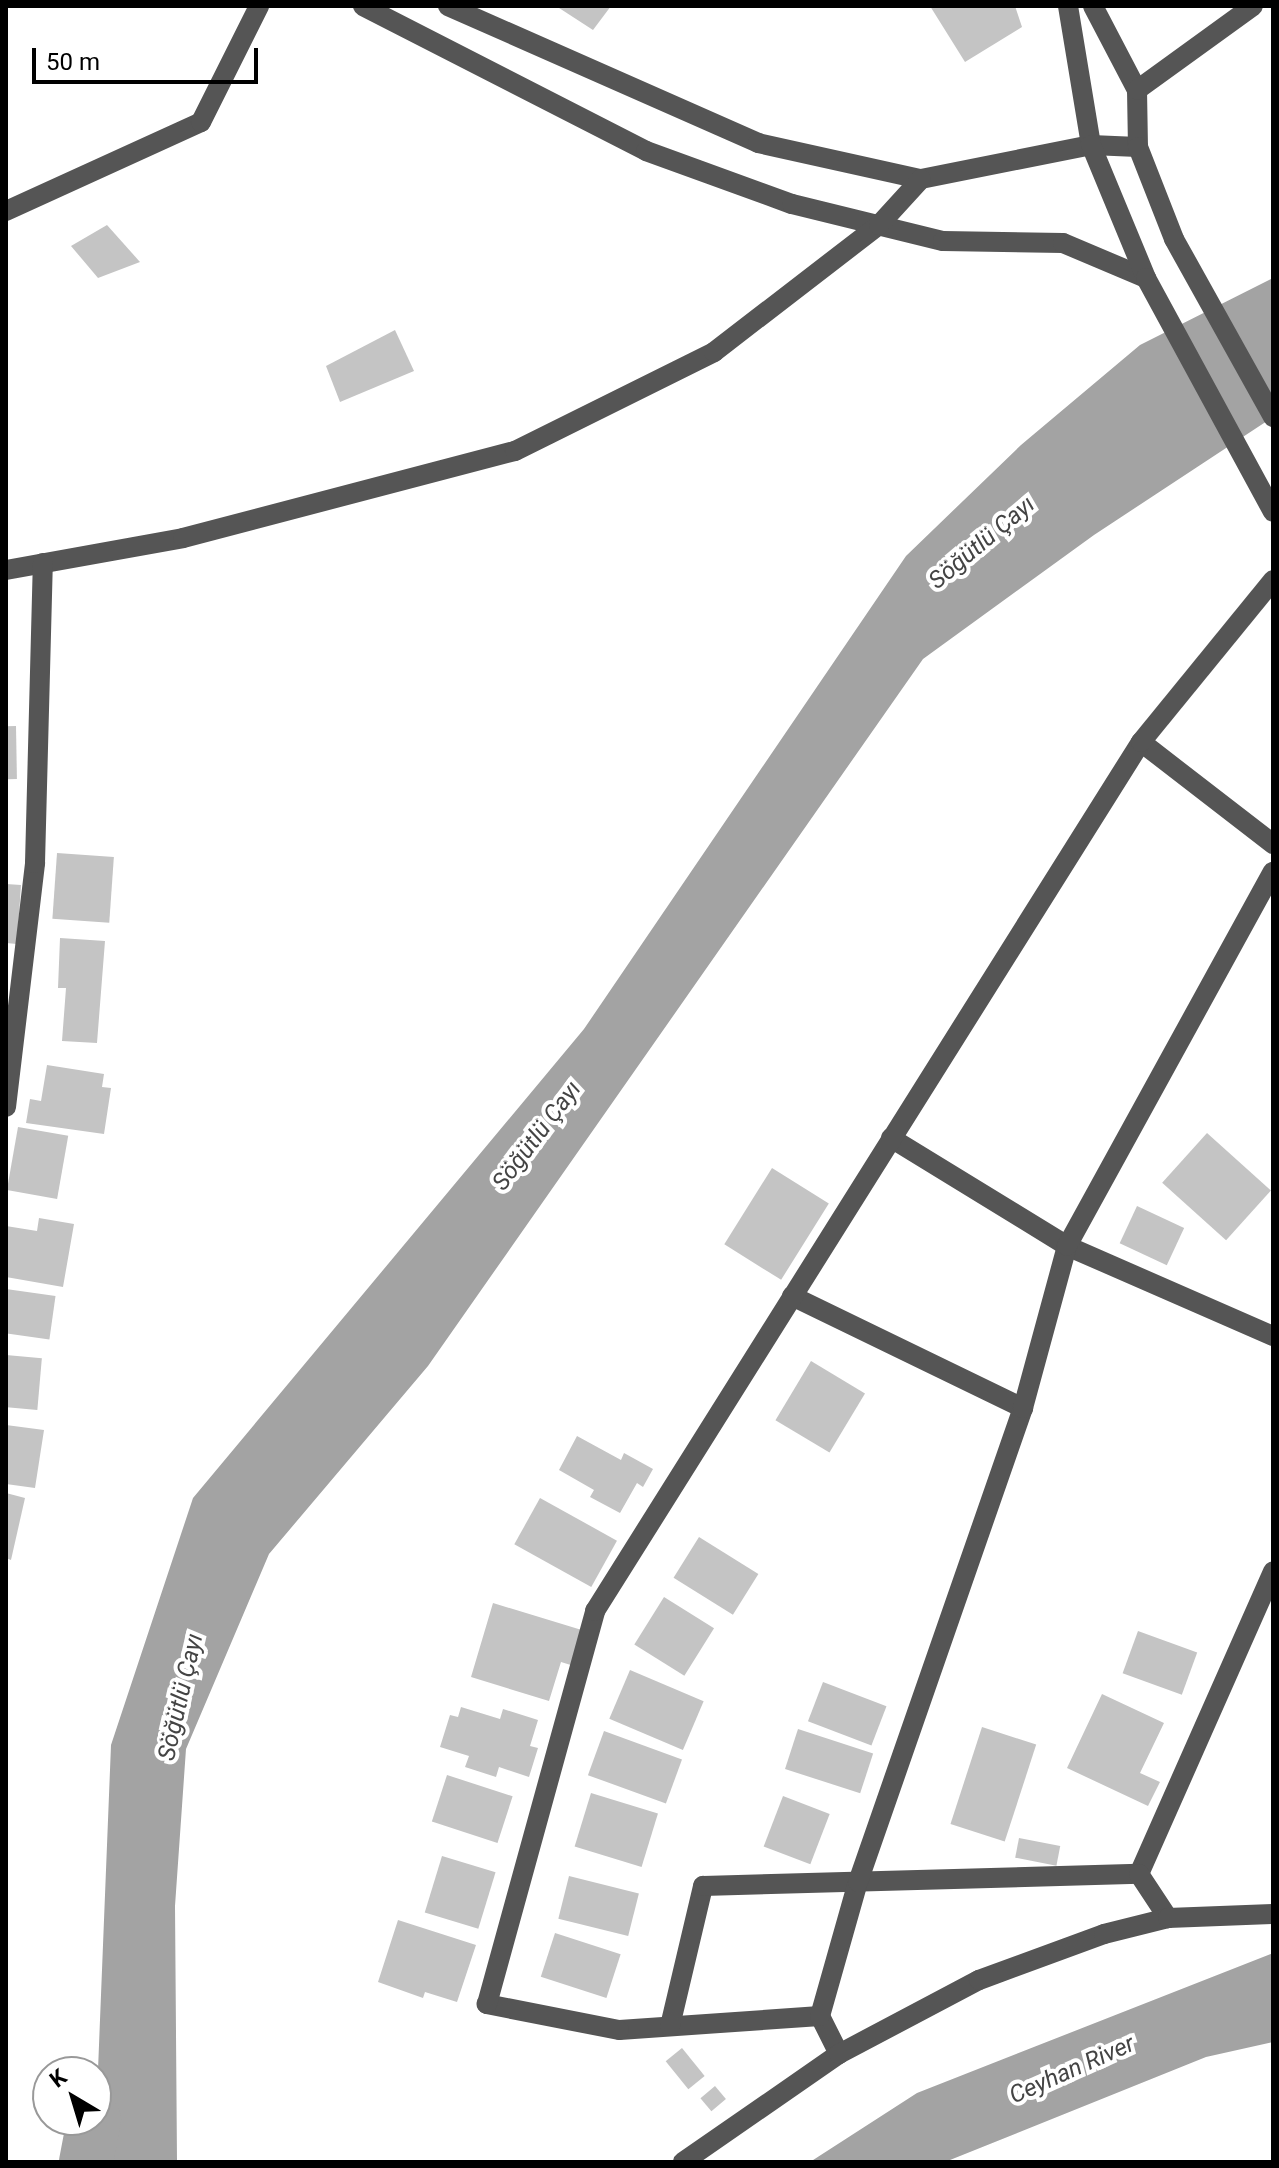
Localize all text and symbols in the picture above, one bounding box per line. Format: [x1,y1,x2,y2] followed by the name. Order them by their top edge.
[36,32,262,82] scale bar
[46,48,100,76] text: 50 m
[923,490,1041,596] water label: Söğütlü Çayı
[487,1076,587,1196] water label: Söğütlü Çayı
[152,1631,210,1763] water label: Söğütlü Çayı
[1005,2030,1139,2110] water label: Ceyhan River
[32,2056,112,2136] north arrow
[45,2064,71,2092] text: K

